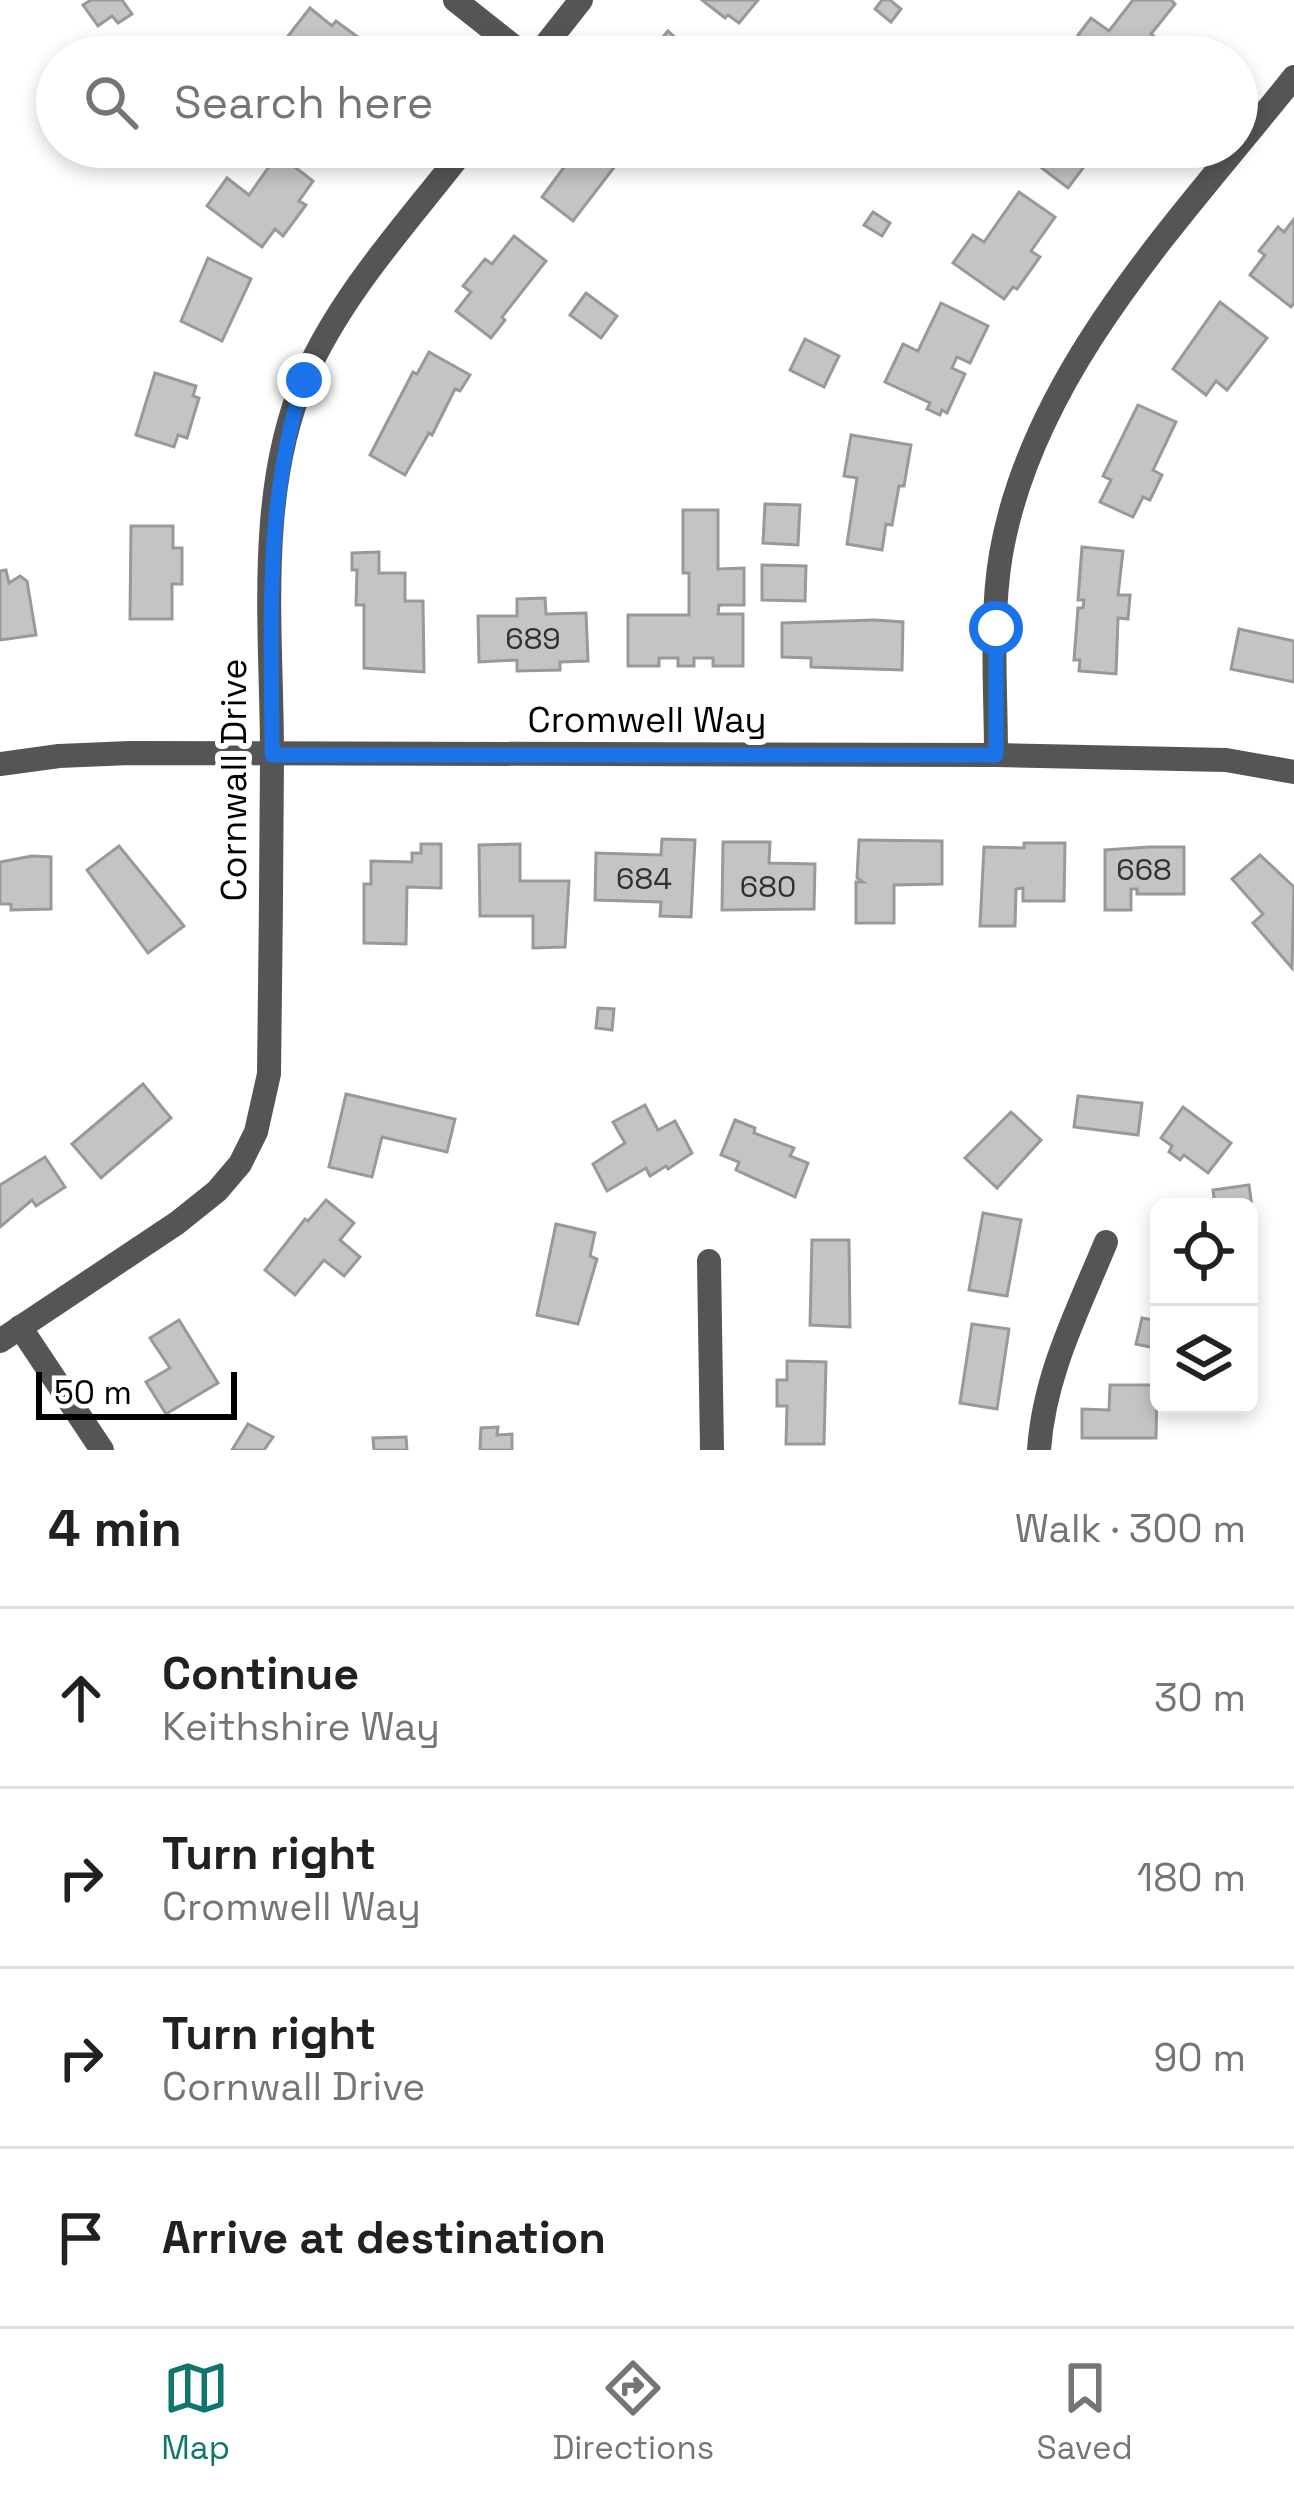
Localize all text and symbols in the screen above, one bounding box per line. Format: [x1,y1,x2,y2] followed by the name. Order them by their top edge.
[36,36,1258,168] search box
[78,69,144,135] icon: search
[174,74,433,131] text: Search here
[277,353,331,407] route end
[969,601,1023,655] route start
[505,619,561,658] house number: 689
[211,658,257,902] street label: Cornwall Drive
[528,697,766,743] street label: Cromwell Way
[1116,850,1172,889] house number: 668
[616,859,672,898] house number: 684
[740,867,796,906] house number: 680
[1150,1198,1258,1414] map controls
[1150,1198,1258,1306] button: locate
[1150,1306,1258,1414] button: layers
[36,1366,237,1419] scale bar
[54,1372,132,1414] text: 50 m
[48,1496,182,1561] text: 4 min
[1015,1504,1246,1553] text: Walk · 300 m
[162,1645,359,1702] text: Continue
[48,1665,114,1731] icon: ahead
[1154,1673,1246,1722] text: 30 m
[162,1702,440,1751] text: Keithshire Way
[162,1825,376,1882] text: Turn right
[48,1845,114,1911] icon: right
[1137,1853,1246,1902] text: 180 m
[162,1882,421,1931] text: Cromwell Way
[162,2005,376,2062] text: Turn right
[48,2025,114,2091] icon: right
[1154,2033,1246,2082] text: 90 m
[162,2062,425,2111] text: Cornwall Drive
[48,2205,114,2271] icon: arrive
[162,2209,606,2266] text: Arrive at destination
[161,2355,230,2469] tab: Map
[552,2355,714,2469] tab: Directions
[1037,2355,1133,2469] tab: Saved

